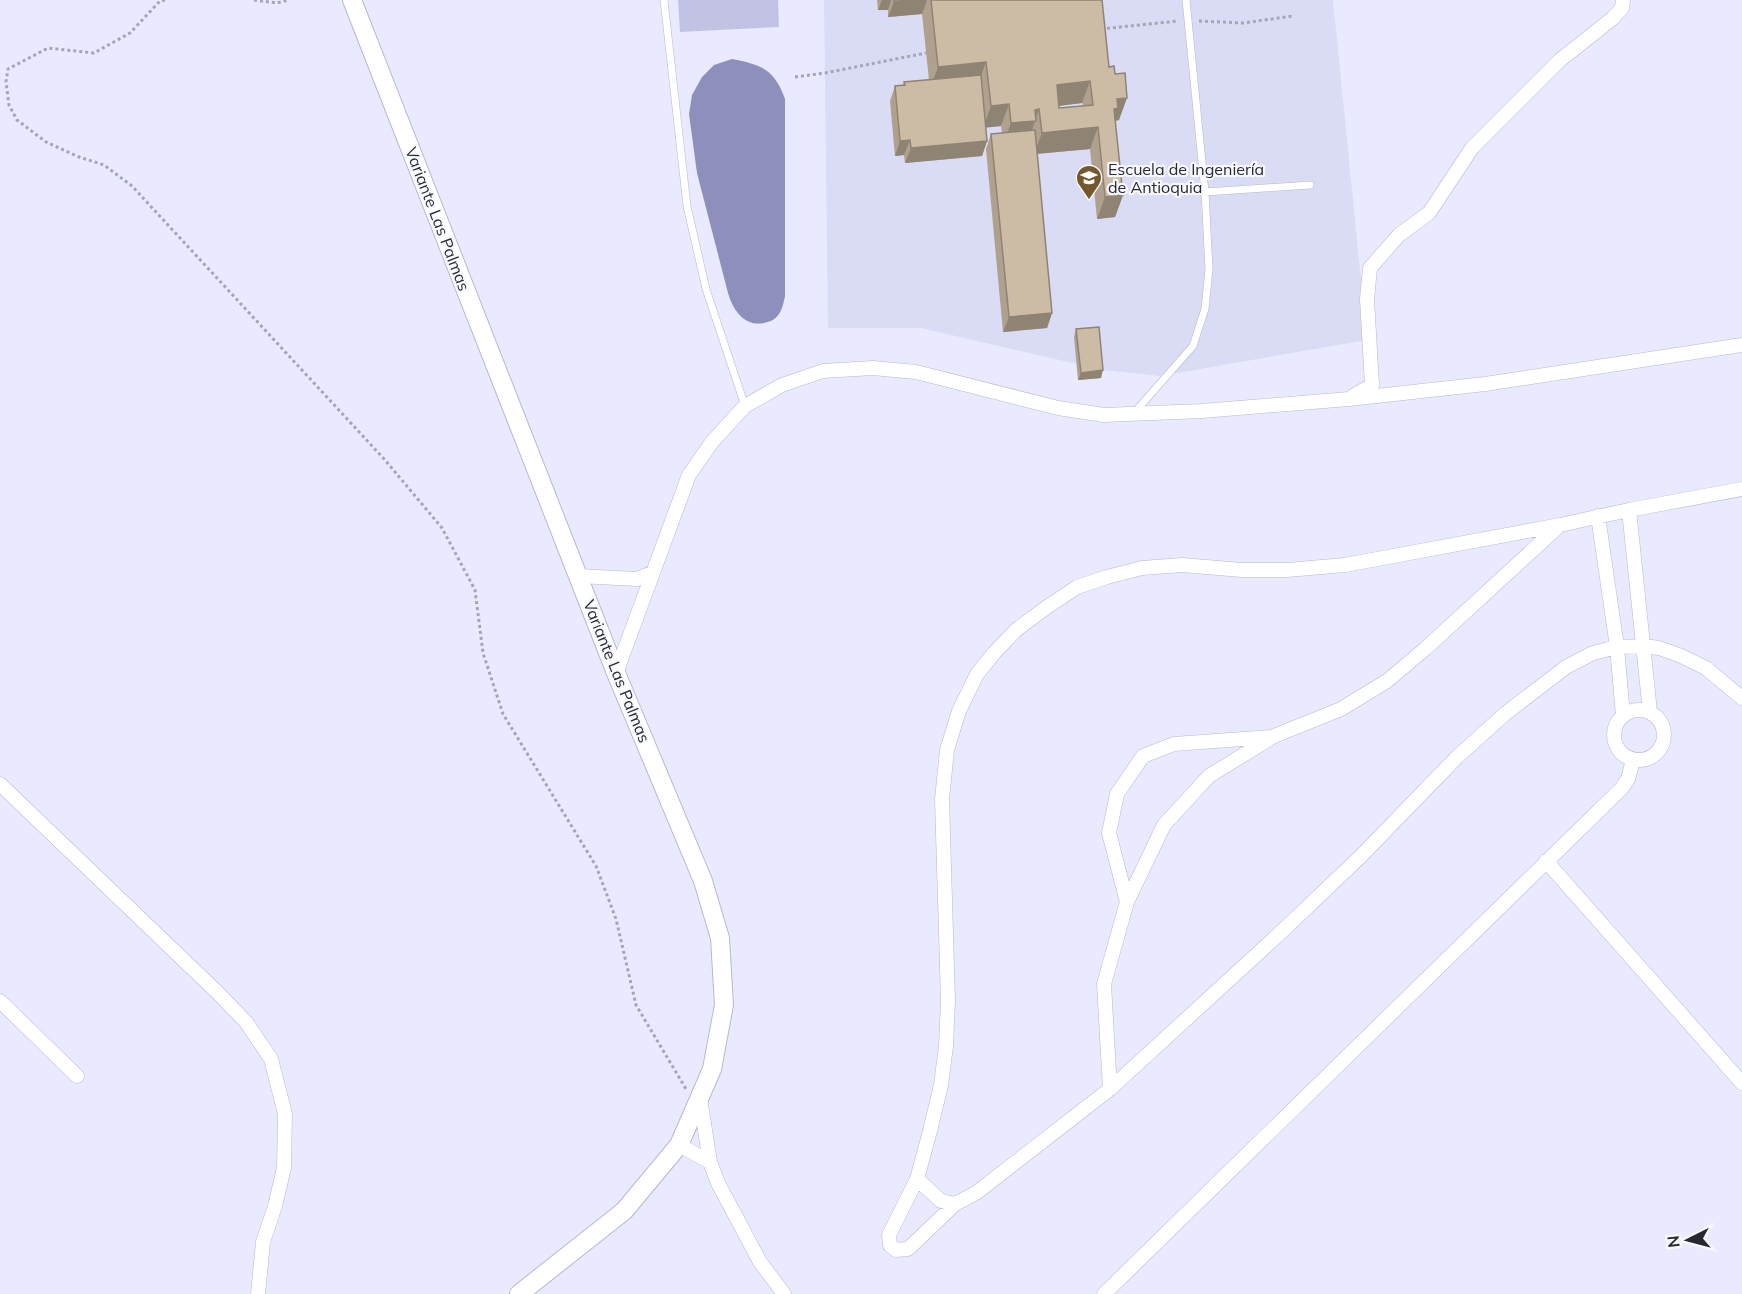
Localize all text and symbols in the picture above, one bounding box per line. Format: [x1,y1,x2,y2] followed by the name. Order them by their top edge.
[401,144,475,294] street label: Variante Las Palmas
[1108,159,1264,197] place label: Escuela de Ingeniería de Antioquia
[1074,163,1104,201] school or university icon: Escuela de Ingeniería de Antioquia
[579,597,655,745] street label: Variante Las Palmas
[1658,1210,1718,1270] north arrow
[1663,1235,1684,1249] text: N

